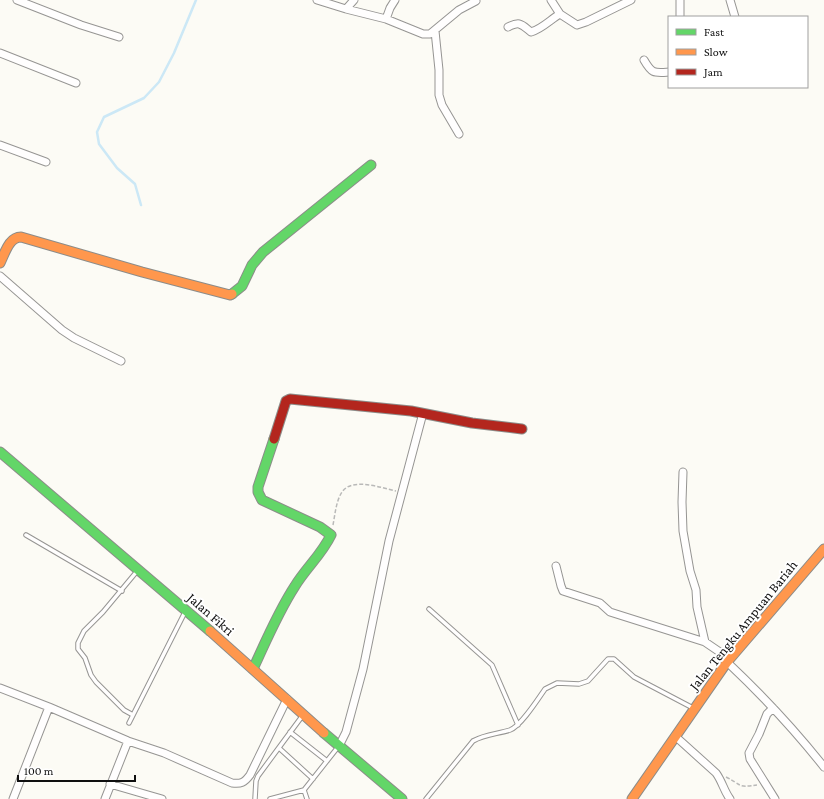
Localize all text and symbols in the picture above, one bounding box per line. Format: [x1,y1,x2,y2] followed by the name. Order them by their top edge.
[668,16,808,88] legend
[704,25,725,39] text: Fast
[704,45,728,59] text: Slow
[703,65,723,79] text: Jam
[684,556,801,695] street label: Jalan Tengku Ampuan Bariah
[183,588,238,639] street label: Jalan Fikri
[18,757,135,783] scale bar
[24,764,54,778] text: 100 m

